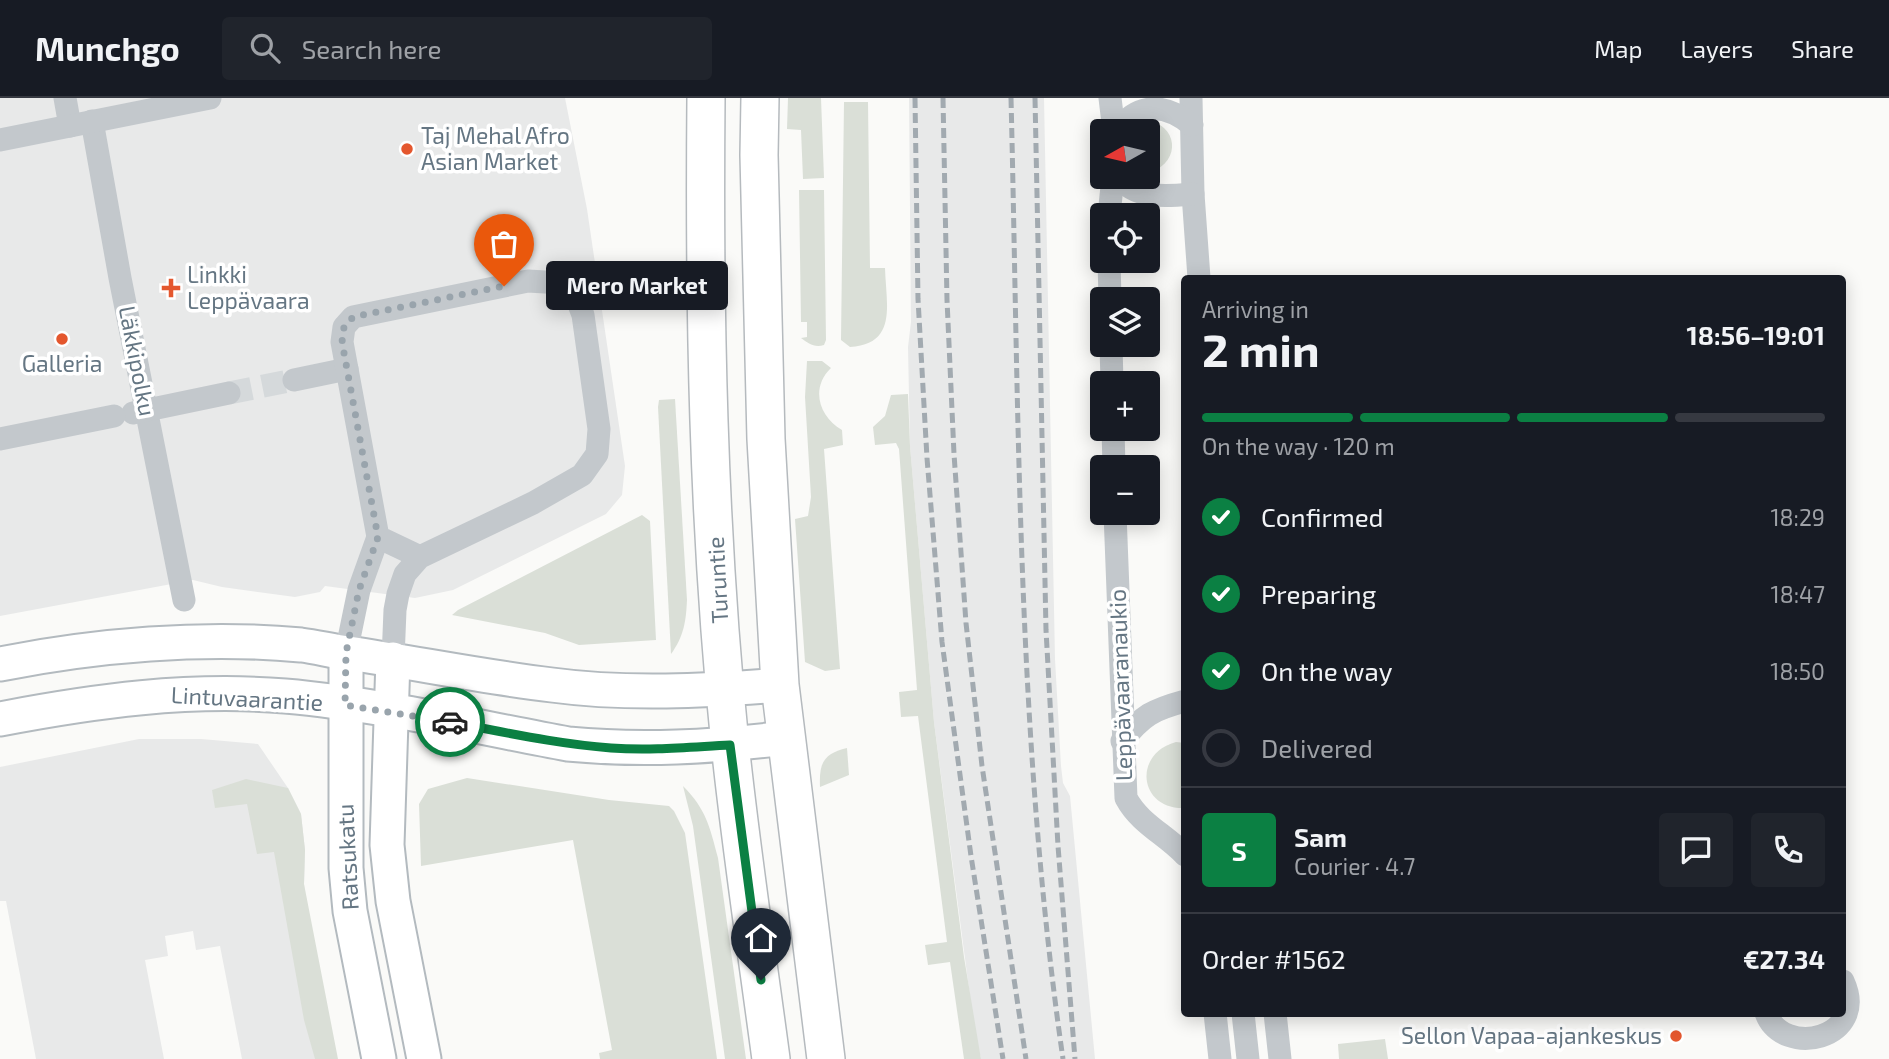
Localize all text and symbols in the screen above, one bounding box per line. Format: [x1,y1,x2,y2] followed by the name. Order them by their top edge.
[222,17,712,80] search box
[35,28,180,68] text: Munchgo
[246,29,284,67] icon: search
[302,33,441,64] text: Search here
[1594,34,1642,63] text: Map
[1680,34,1753,63] text: Layers
[1791,34,1854,63] text: Share
[1090,119,1160,189] north arrow
[1090,119,1160,525] map controls
[421,121,570,175] place label: Taj Mehal Afro Asian Market
[399,141,415,157] marker: Taj Mehal Afro Asian Market
[1090,203,1160,273] button: locate
[474,214,534,286] pin
[485,225,523,263] icon: bag
[187,260,310,314] place label: Linkki Leppävaara
[546,262,728,310] callout: Mero Market
[567,271,708,299] text: Mero Market
[161,278,181,298] marker: Linkki Leppävaara
[1090,287,1160,357] button: layers
[1202,295,1309,323] text: Arriving in
[114,303,162,418] street label: Läkkipolku
[1687,319,1825,350] text: 18:56–19:01
[1202,321,1320,376] text: 2 min
[54,331,70,347] marker: Galleria
[22,349,102,377] place label: Galleria
[1090,371,1160,441] button: +
[1202,432,1395,460] text: On the way · 120 m
[1090,455,1160,525] button: −
[1202,498,1240,536] icon: check
[1261,501,1384,532] text: Confirmed
[1770,503,1825,531] text: 18:29
[701,536,733,624] street label: Turuntie
[1202,575,1240,613] icon: check
[1261,578,1376,609] text: Preparing
[1771,580,1825,608] text: 18:47
[1103,589,1137,782] street label: Leppävaaranaukio
[1202,652,1240,690] icon: check
[1261,655,1392,686] text: On the way
[1770,657,1825,685] text: 18:50
[170,680,324,716] street label: Lintuvaarantie
[415,687,485,757] courier
[431,703,469,741] icon: car
[1261,732,1373,763] text: Delivered
[330,803,364,911] street label: Ratsukatu
[1659,813,1733,887] button: chat
[1751,813,1825,887] button: phone
[1294,821,1347,852] text: Sam
[1231,835,1247,866] text: S
[1294,852,1415,880] text: Courier · 4.7
[731,908,791,980] pin
[742,919,780,957] icon: home
[1202,943,1346,974] text: Order #1562
[1743,943,1825,974] text: €27.34
[1401,1021,1662,1049] place label: Sellon Vapaa-ajankeskus
[1668,1028,1684,1044] marker: Sellon Vapaa-ajankeskus

